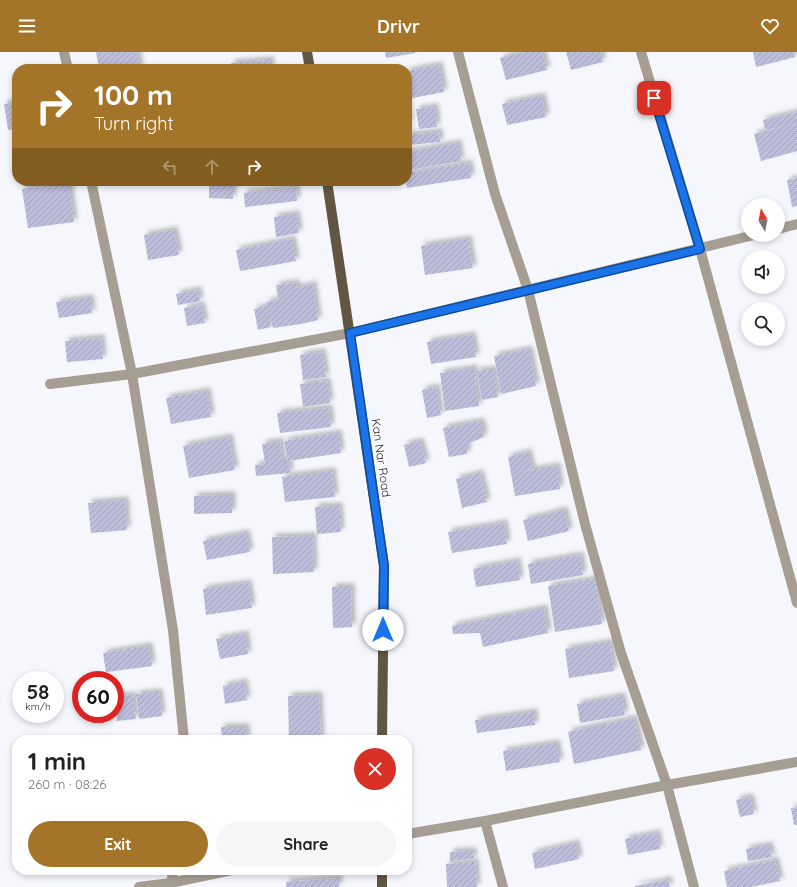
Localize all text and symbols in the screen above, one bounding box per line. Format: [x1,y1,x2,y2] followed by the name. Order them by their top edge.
[16,15,38,37] icon: menu
[377,15,420,38] text: Drivr
[759,15,781,37] icon: heart
[94,77,173,112] text: 100 m
[28,80,80,132] icon: right
[637,81,671,115] pin
[643,87,665,109] icon: arrive
[94,112,174,135] text: Turn right
[159,156,181,178] icon: left
[201,156,223,178] icon: ahead
[243,156,265,178] icon: right
[741,198,785,242] north arrow
[741,198,785,346] map controls
[741,250,785,294] button: sound
[741,302,785,346] button: search
[369,418,394,498] street label: Kan Nar Road
[362,609,404,651] position arrow
[72,671,124,723] speed limit sign: 60
[27,679,49,704] text: 58
[25,700,51,713] text: km/h
[28,746,86,776] text: 1 min
[354,748,396,790] button: close
[28,776,106,792] text: 260 m · 08:26
[28,821,208,867] button: Exit
[216,821,396,867] button: Share

